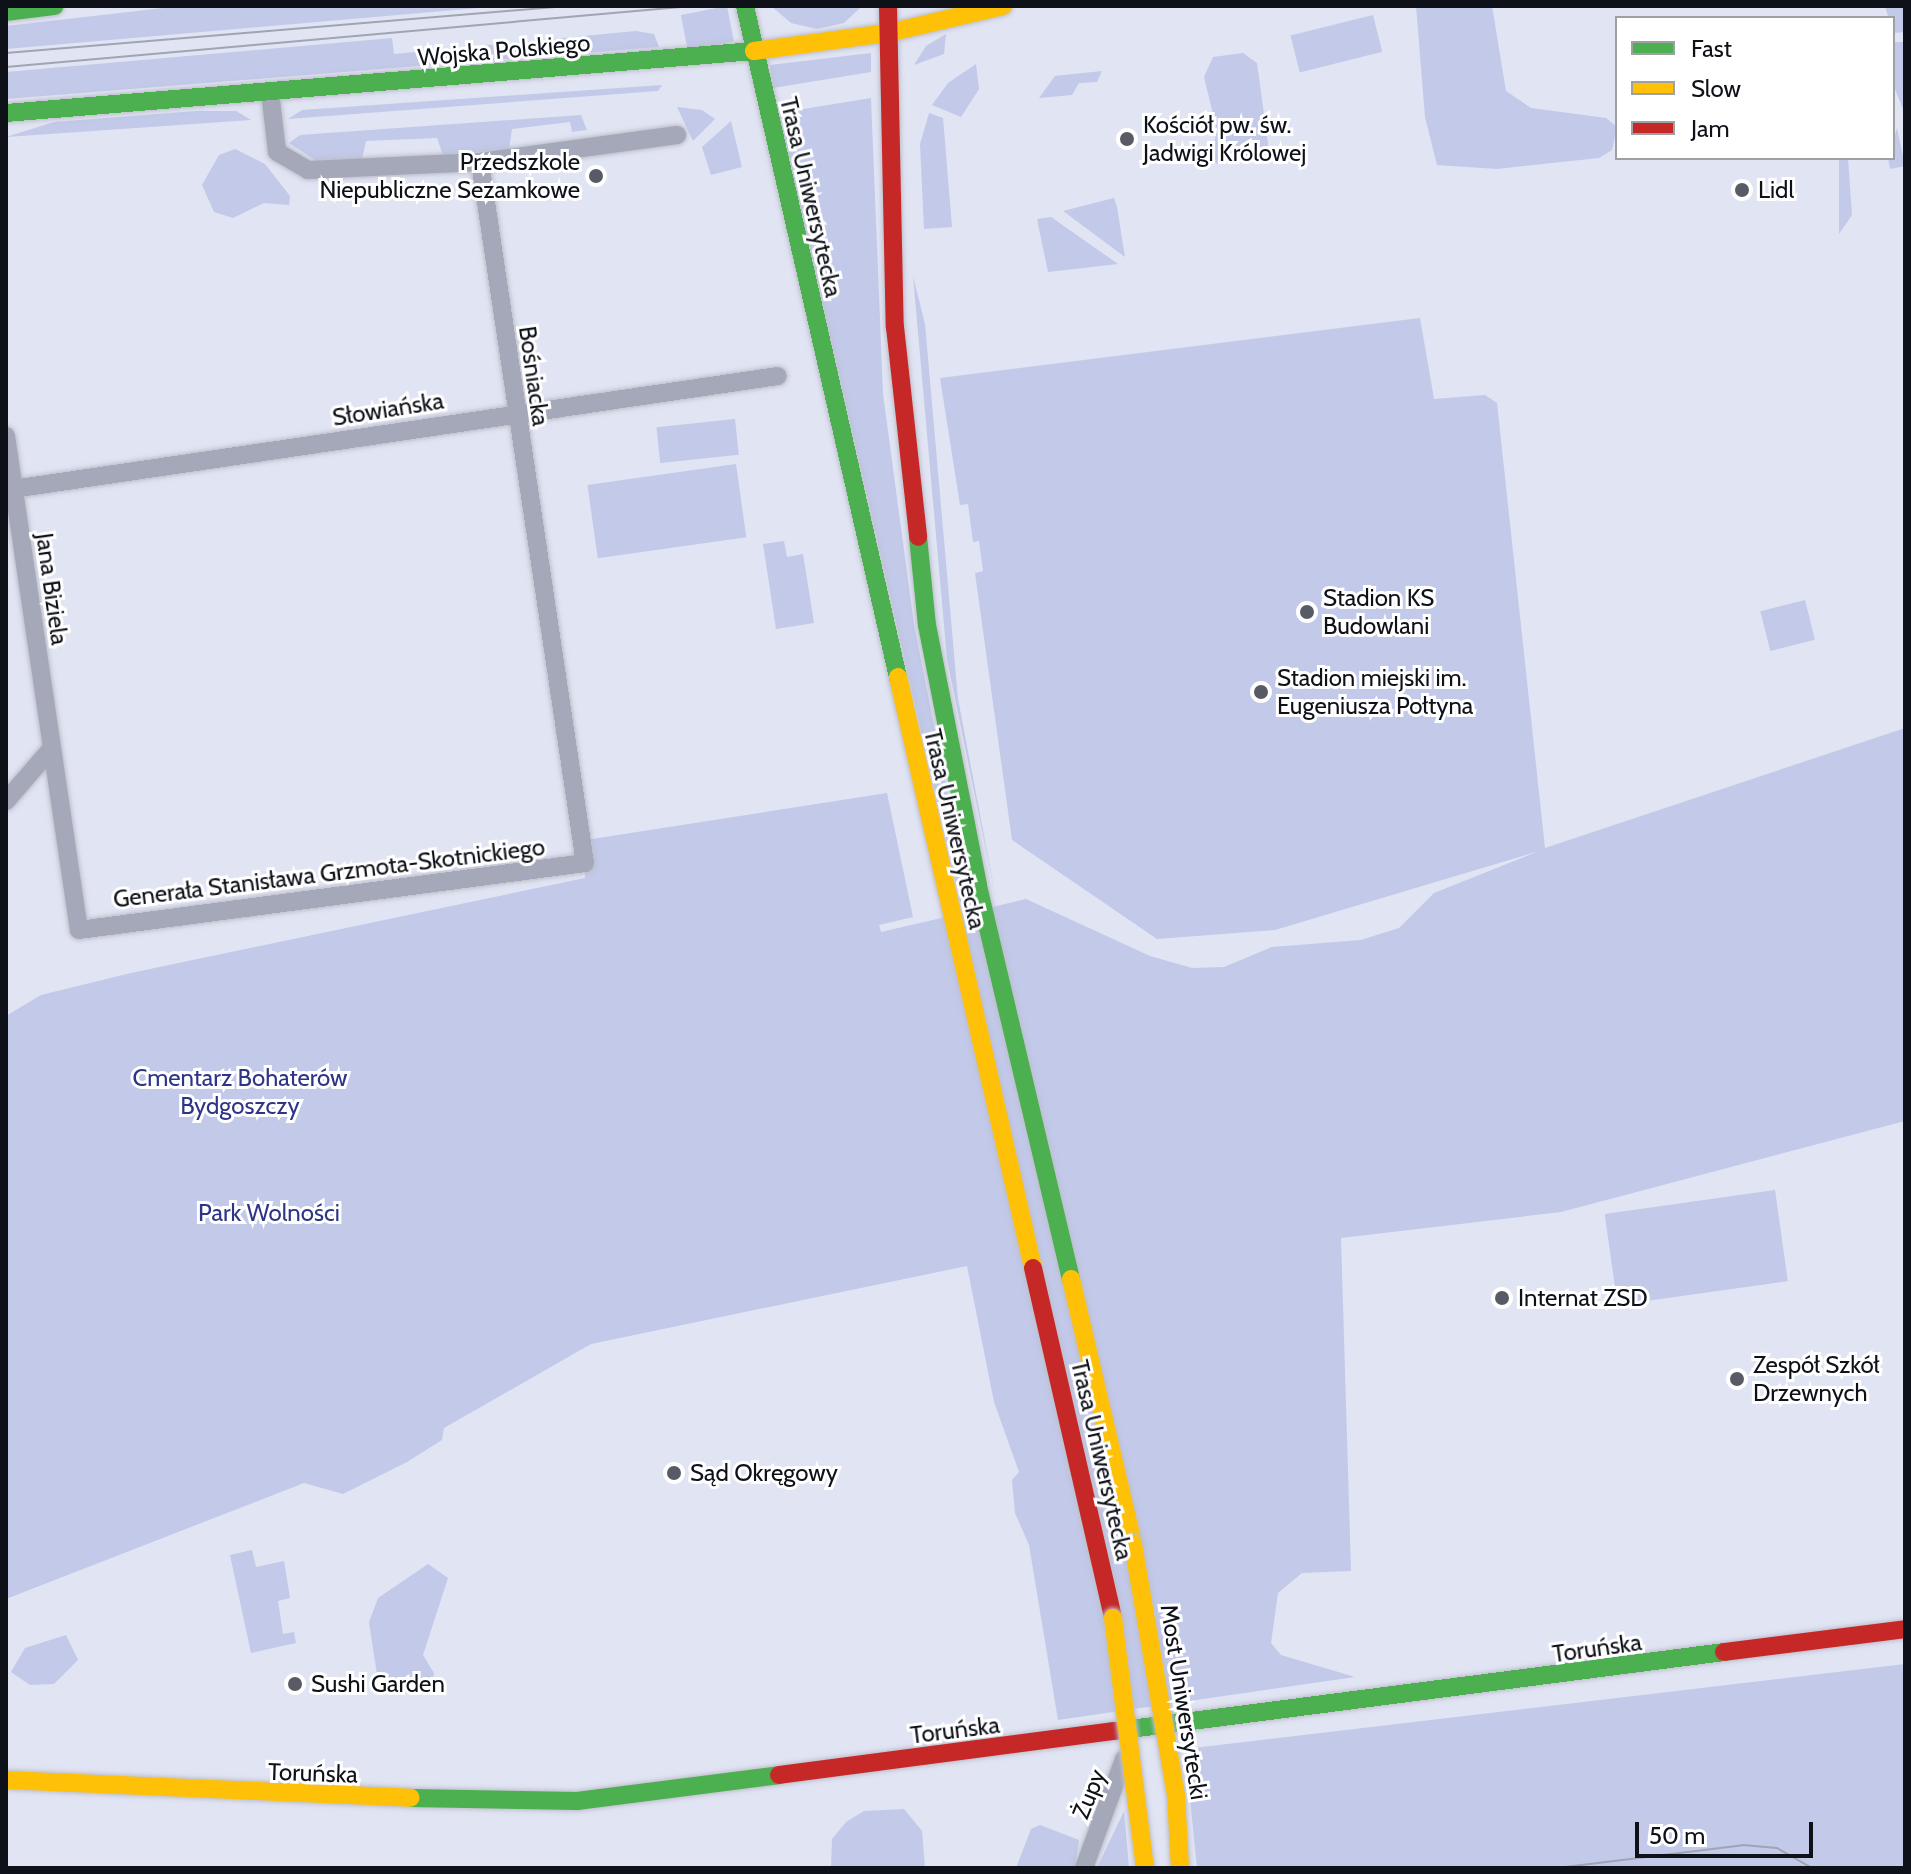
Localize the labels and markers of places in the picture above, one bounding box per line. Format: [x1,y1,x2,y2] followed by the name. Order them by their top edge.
[1143,111,1306,167] place label: Kościół pw. św. Jadwigi Królowej
[1118,130,1136,148] marker: Kościół pw. św. Jadwigi Królowej
[320,148,580,204] place label: Przedszkole Niepubliczne Sezamkowe
[587,167,605,185] marker: Przedszkole Niepubliczne Sezamkowe
[1758,176,1794,204] place label: Lidl
[1733,181,1751,199] marker: Lidl
[1323,584,1434,640] place label: Stadion KS Budowlani
[1298,603,1316,621] marker: Stadion KS Budowlani
[1277,664,1473,720] place label: Stadion miejski im. Eugeniusza Połtyna
[1252,683,1270,701] marker: Stadion miejski im. Eugeniusza Połtyna
[1518,1284,1648,1312] place label: Internat ZSD
[1493,1289,1511,1307] marker: Internat ZSD
[1753,1351,1879,1407] place label: Zespół Szkół Drzewnych
[1728,1370,1746,1388] marker: Zespół Szkół Drzewnych
[690,1459,838,1487] place label: Sąd Okręgowy
[665,1464,683,1482] marker: Sąd Okręgowy
[311,1670,445,1698] place label: Sushi Garden
[286,1675,304,1693] marker: Sushi Garden

